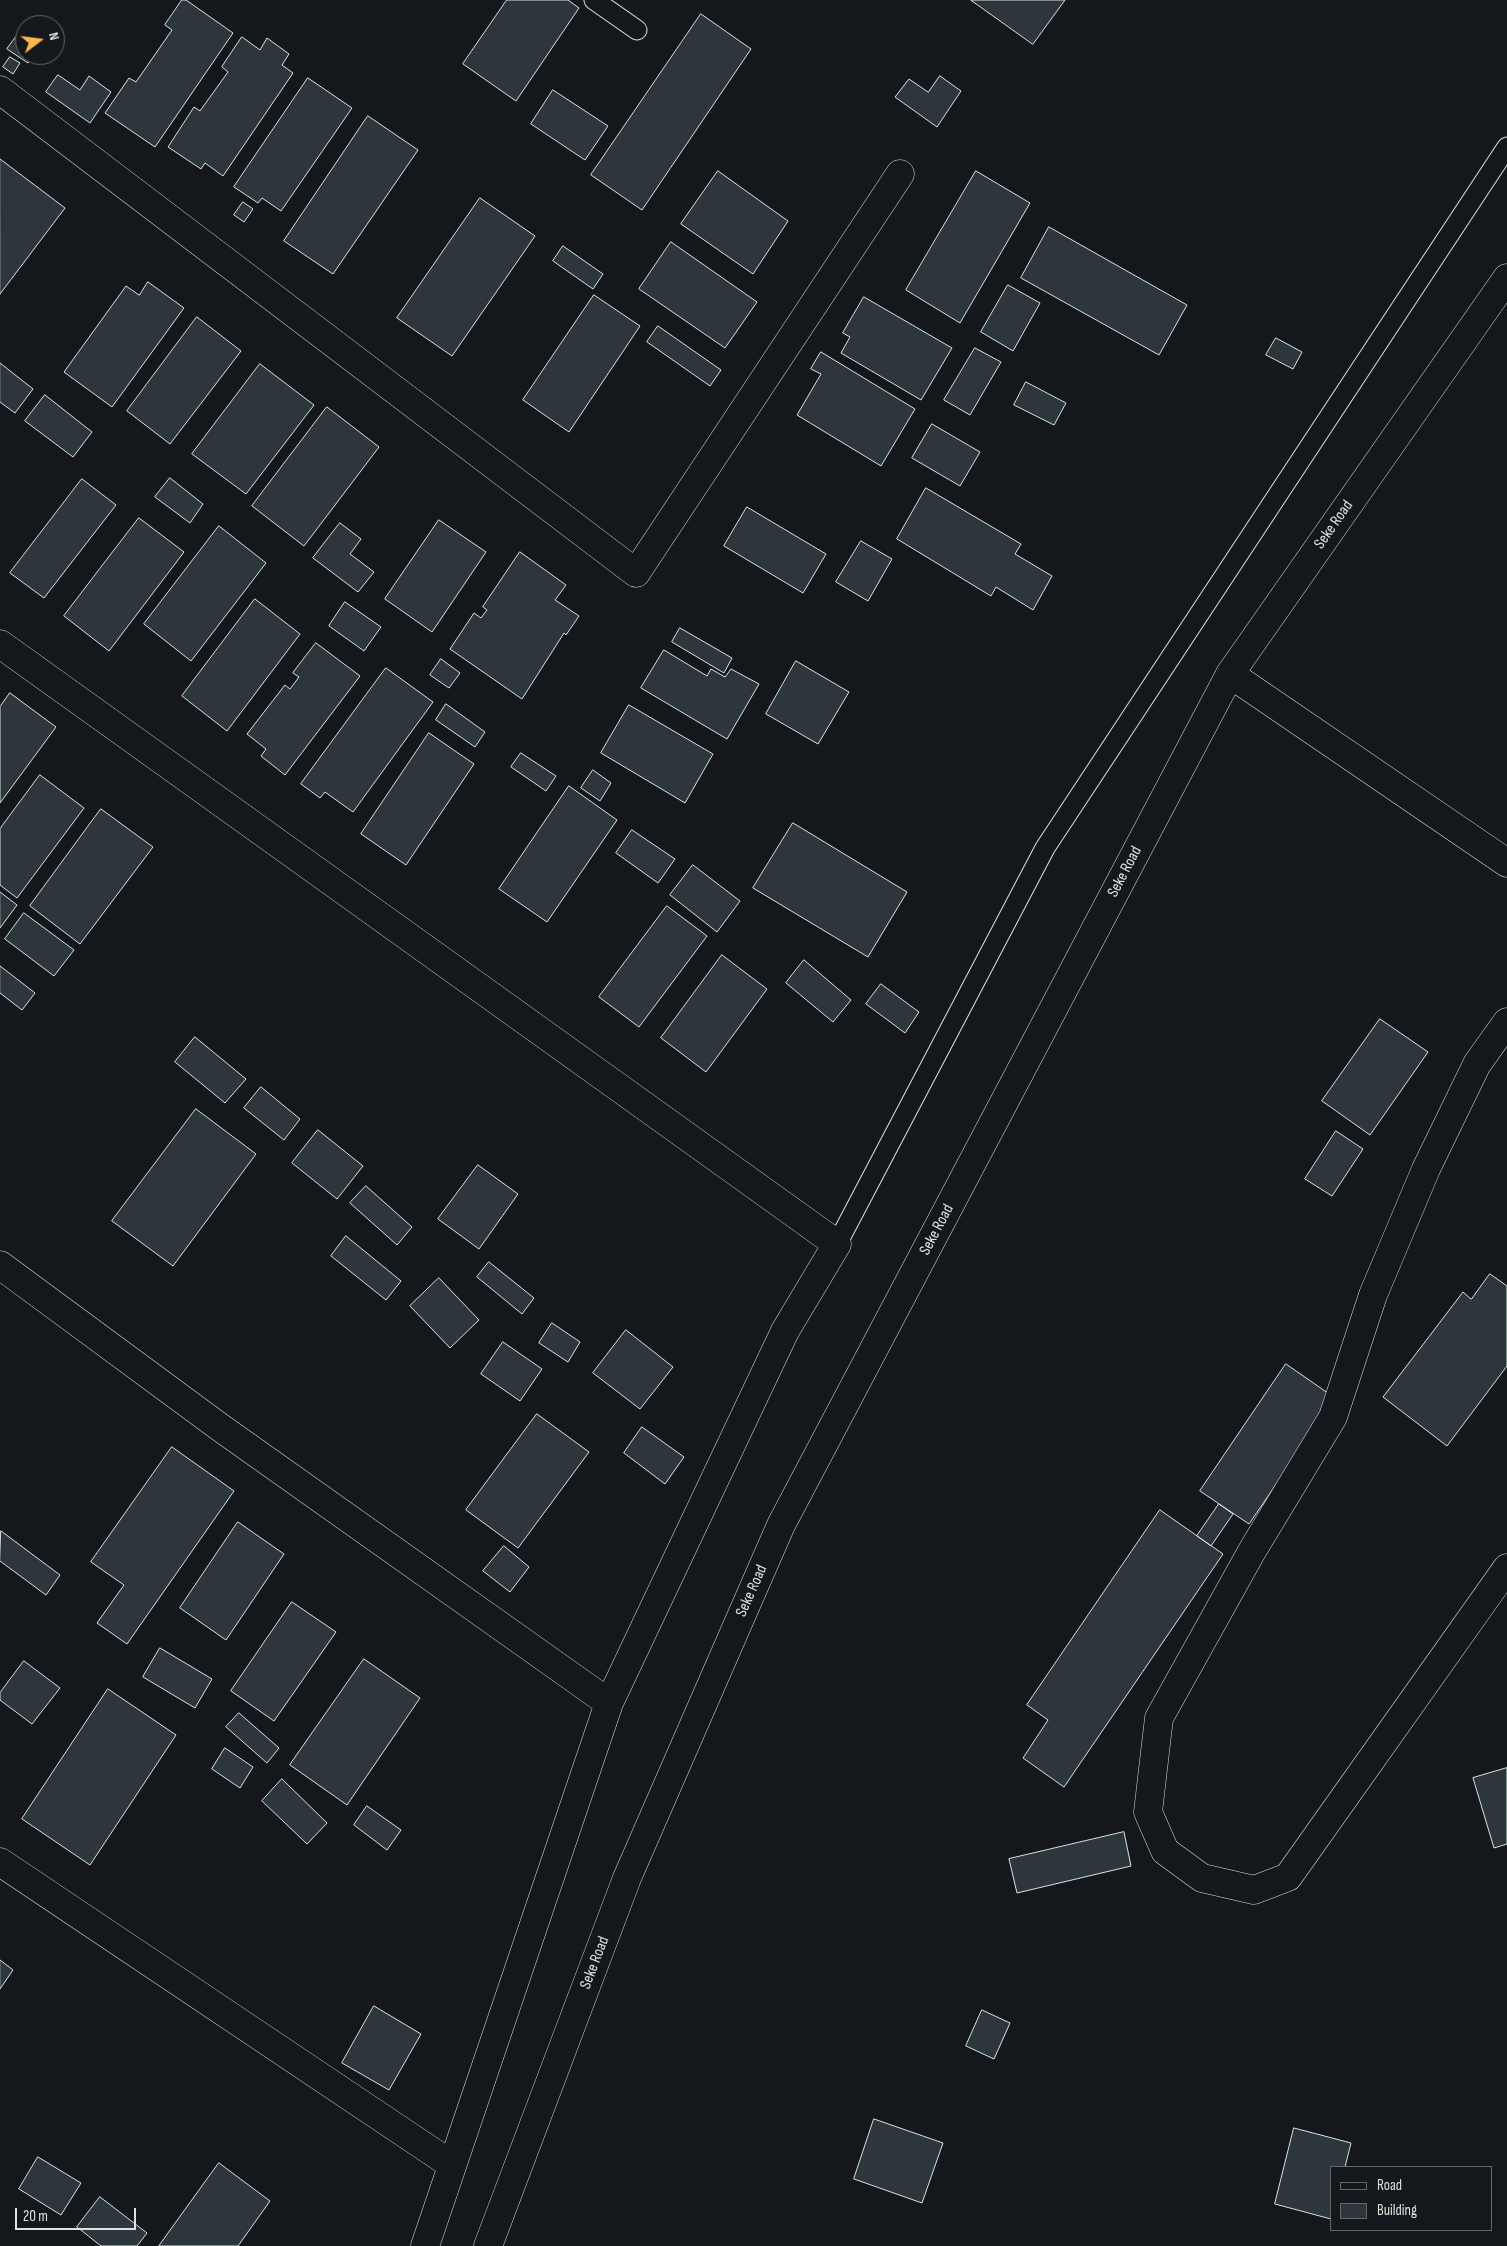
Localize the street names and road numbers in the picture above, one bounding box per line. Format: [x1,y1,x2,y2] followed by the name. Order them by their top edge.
[1310,497,1358,553] street label: Seke Road
[1104,843,1146,901] street label: Seke Road
[916,1201,958,1259] street label: Seke Road
[732,1562,772,1620] street label: Seke Road
[576,1934,614,1992] street label: Seke Road

